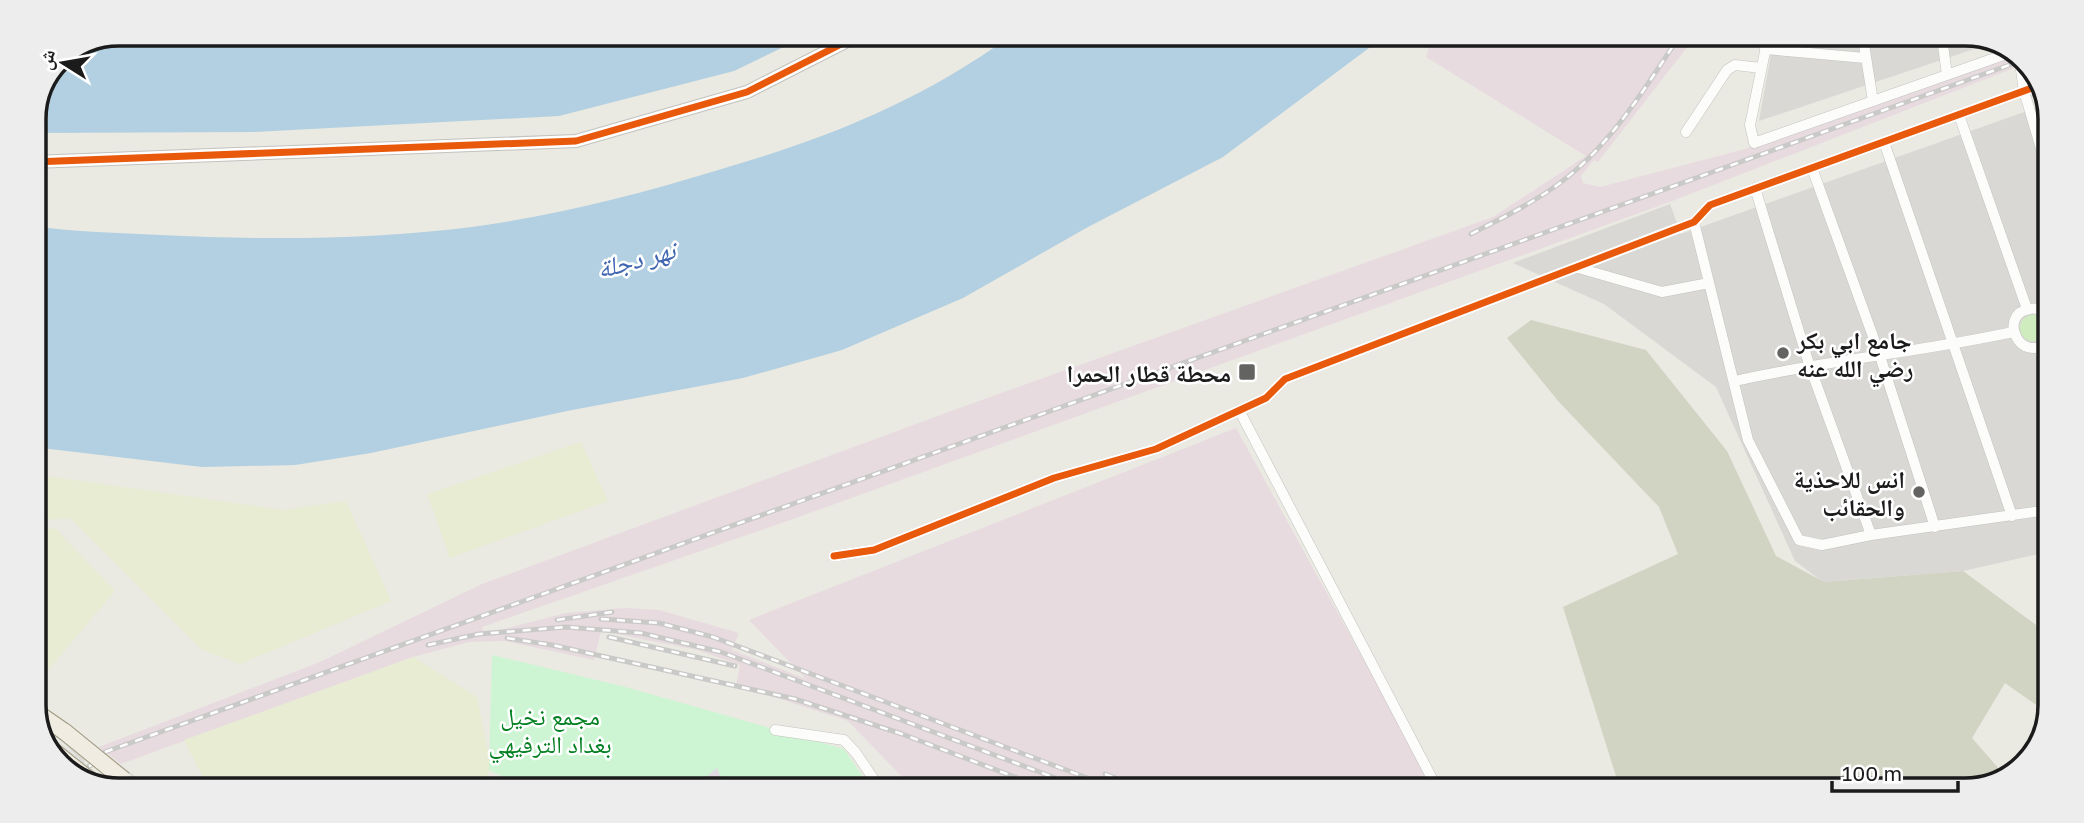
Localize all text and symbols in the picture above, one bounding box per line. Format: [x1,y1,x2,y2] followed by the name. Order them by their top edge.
[28,28,98,98] north arrow
[33,48,60,72] text: ش
[594,233,682,284] water label: نهر دجلة
[1796,325,1913,387] place label: جامع ابي بكر رضي الله عنه
[1775,345,1791,361] marker: جامع ابي بكر رضي الله عنه
[1067,358,1231,387] place label: محطة قطار الحمرا
[1237,362,1257,382] marker: محطة قطار الحمرا
[1794,464,1905,521] place label: انس للاحذية والحقائب
[1911,484,1927,500] marker: انس للاحذية والحقائب
[488,701,612,764] park label: مجمع نخيل بغداد الترفيهي
[1832,750,1958,794] scale bar
[1842,760,1902,786] text: 100 m

